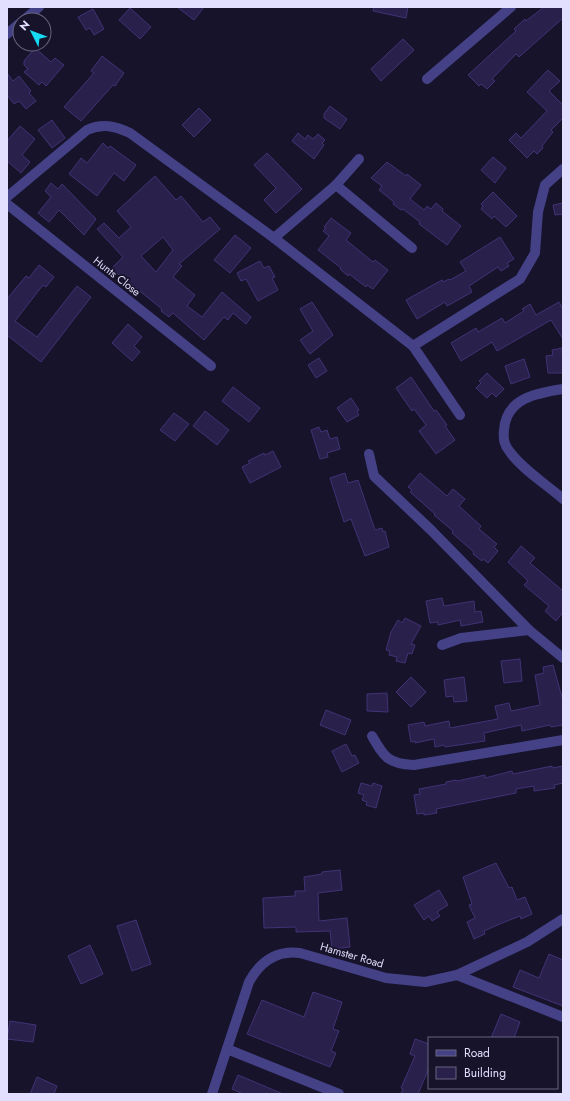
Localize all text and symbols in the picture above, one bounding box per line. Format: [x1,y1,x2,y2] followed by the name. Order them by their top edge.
[12,12,52,52] north arrow
[16,17,33,34] text: N
[90,252,144,300] street label: Hunts Close
[318,938,386,972] street label: Hamster Road
[428,1037,558,1089] legend
[464,1044,490,1062] text: Road
[464,1064,506,1082] text: Building

